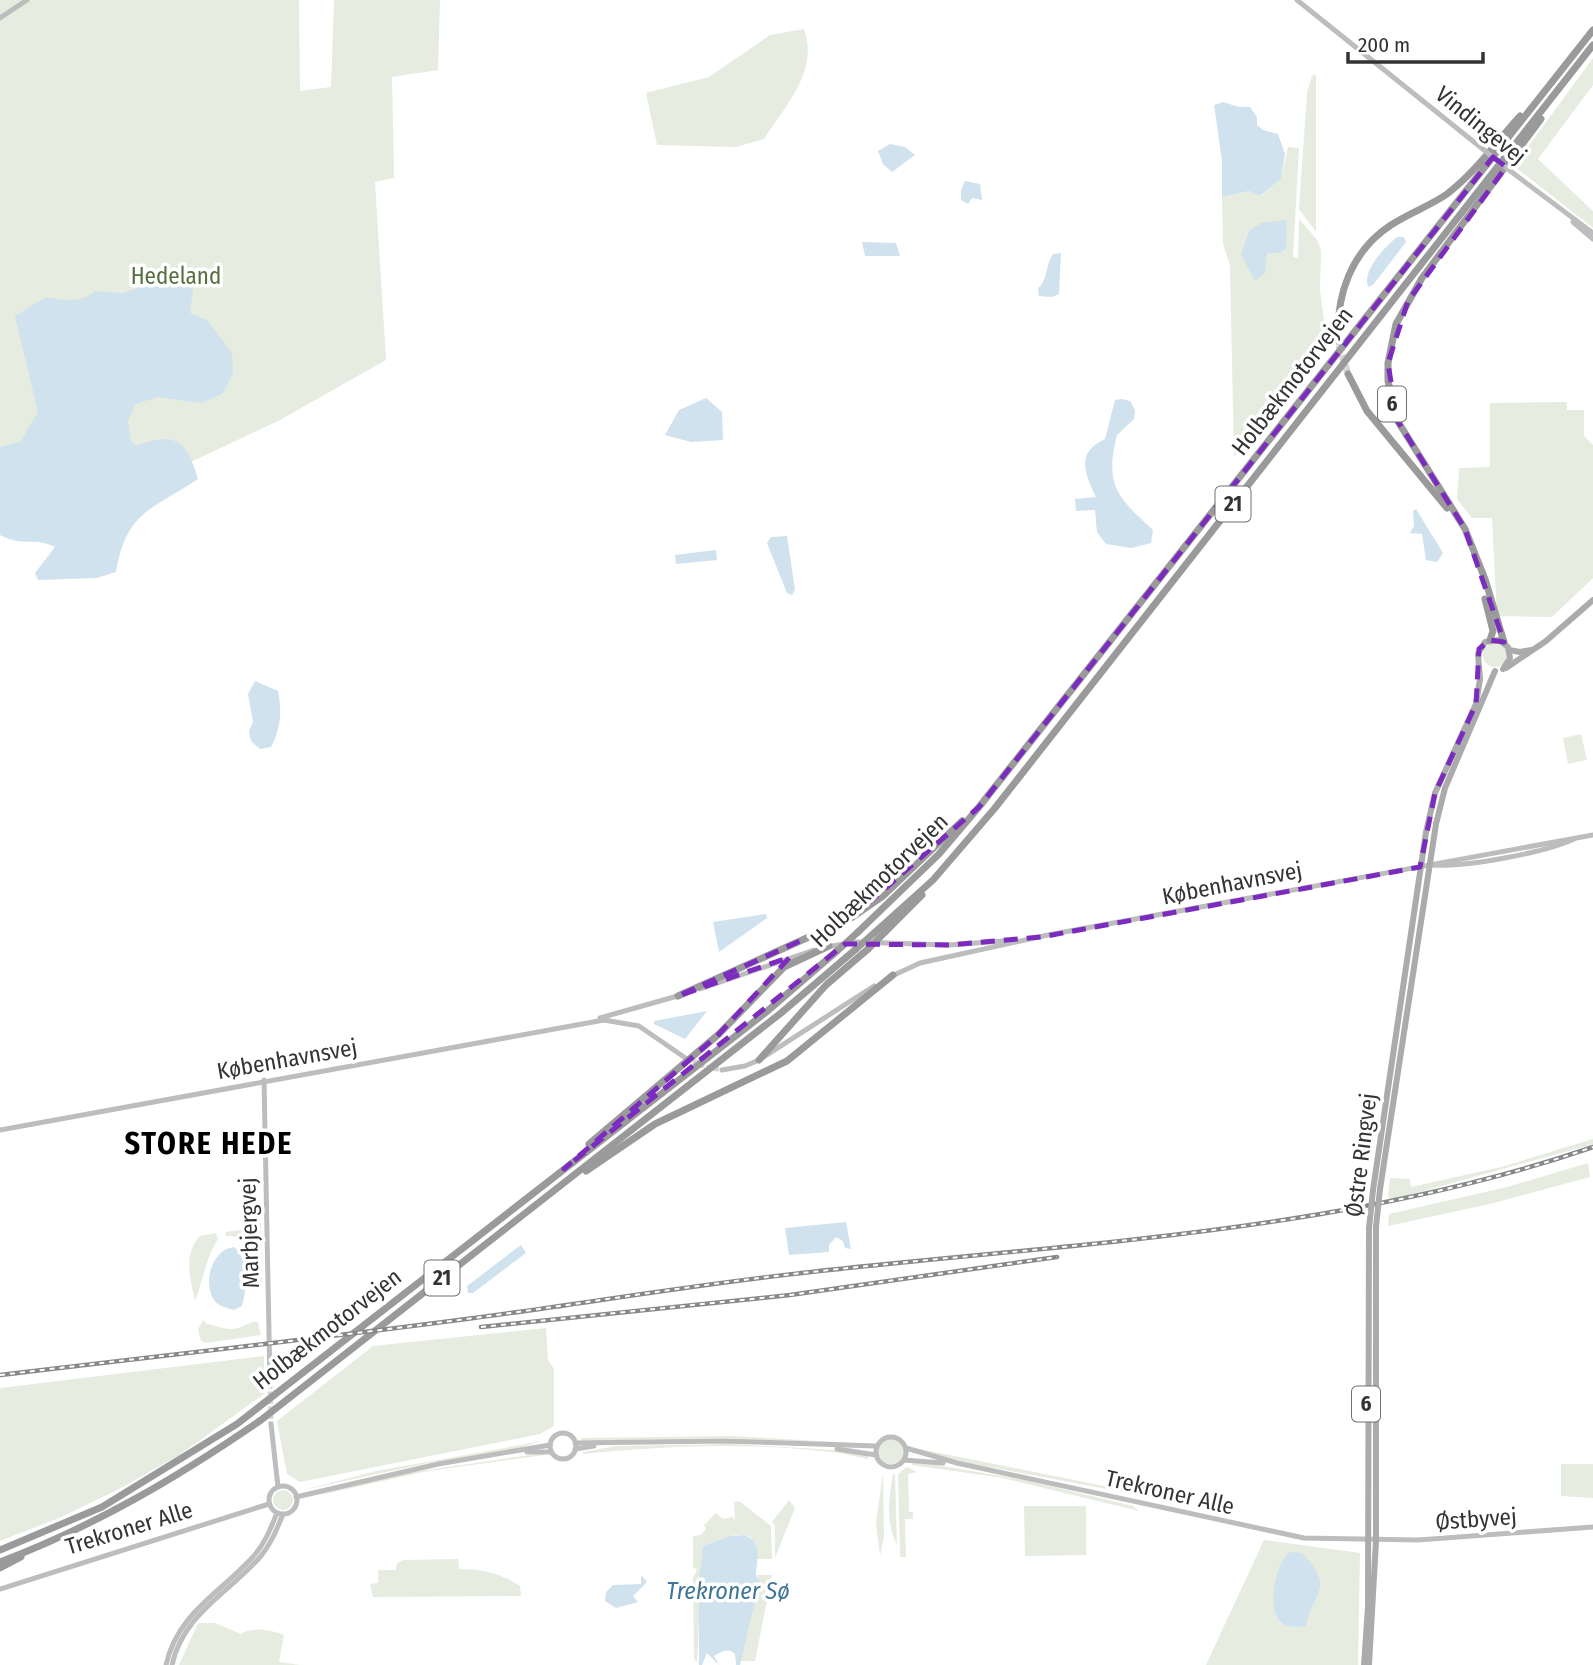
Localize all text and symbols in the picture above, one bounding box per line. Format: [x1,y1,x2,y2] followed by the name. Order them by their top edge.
[1348,21,1483,65] scale bar
[1358,32,1410,58] text: 200 m
[1430,80,1532,170] street label: Vindingevej
[131,262,221,290] park label: Hedeland
[1225,301,1359,461] street label: Holbækmotorvejen
[1378,386,1406,422] road number: 6
[1216,486,1250,522] road number: 21
[804,807,954,953] street label: Holbækmotorvejen
[1160,856,1304,910] street label: Københavnsvej
[215,1033,359,1085] street label: Københavnsvej
[1340,1092,1382,1218] street label: Østre Ringvej
[124,1126,294,1162] district label: STORE HEDE
[233,1177,265,1289] street label: Marbjergvej
[424,1260,460,1296] road number: 21
[247,1262,407,1396] street label: Holbækmotorvejen
[1352,1386,1380,1422] road number: 6
[1103,1464,1237,1520] street label: Trekroner Alle
[62,1495,196,1561] street label: Trekroner Alle
[1434,1502,1518,1536] street label: Østbyvej
[666,1577,790,1605] water label: Trekroner Sø

